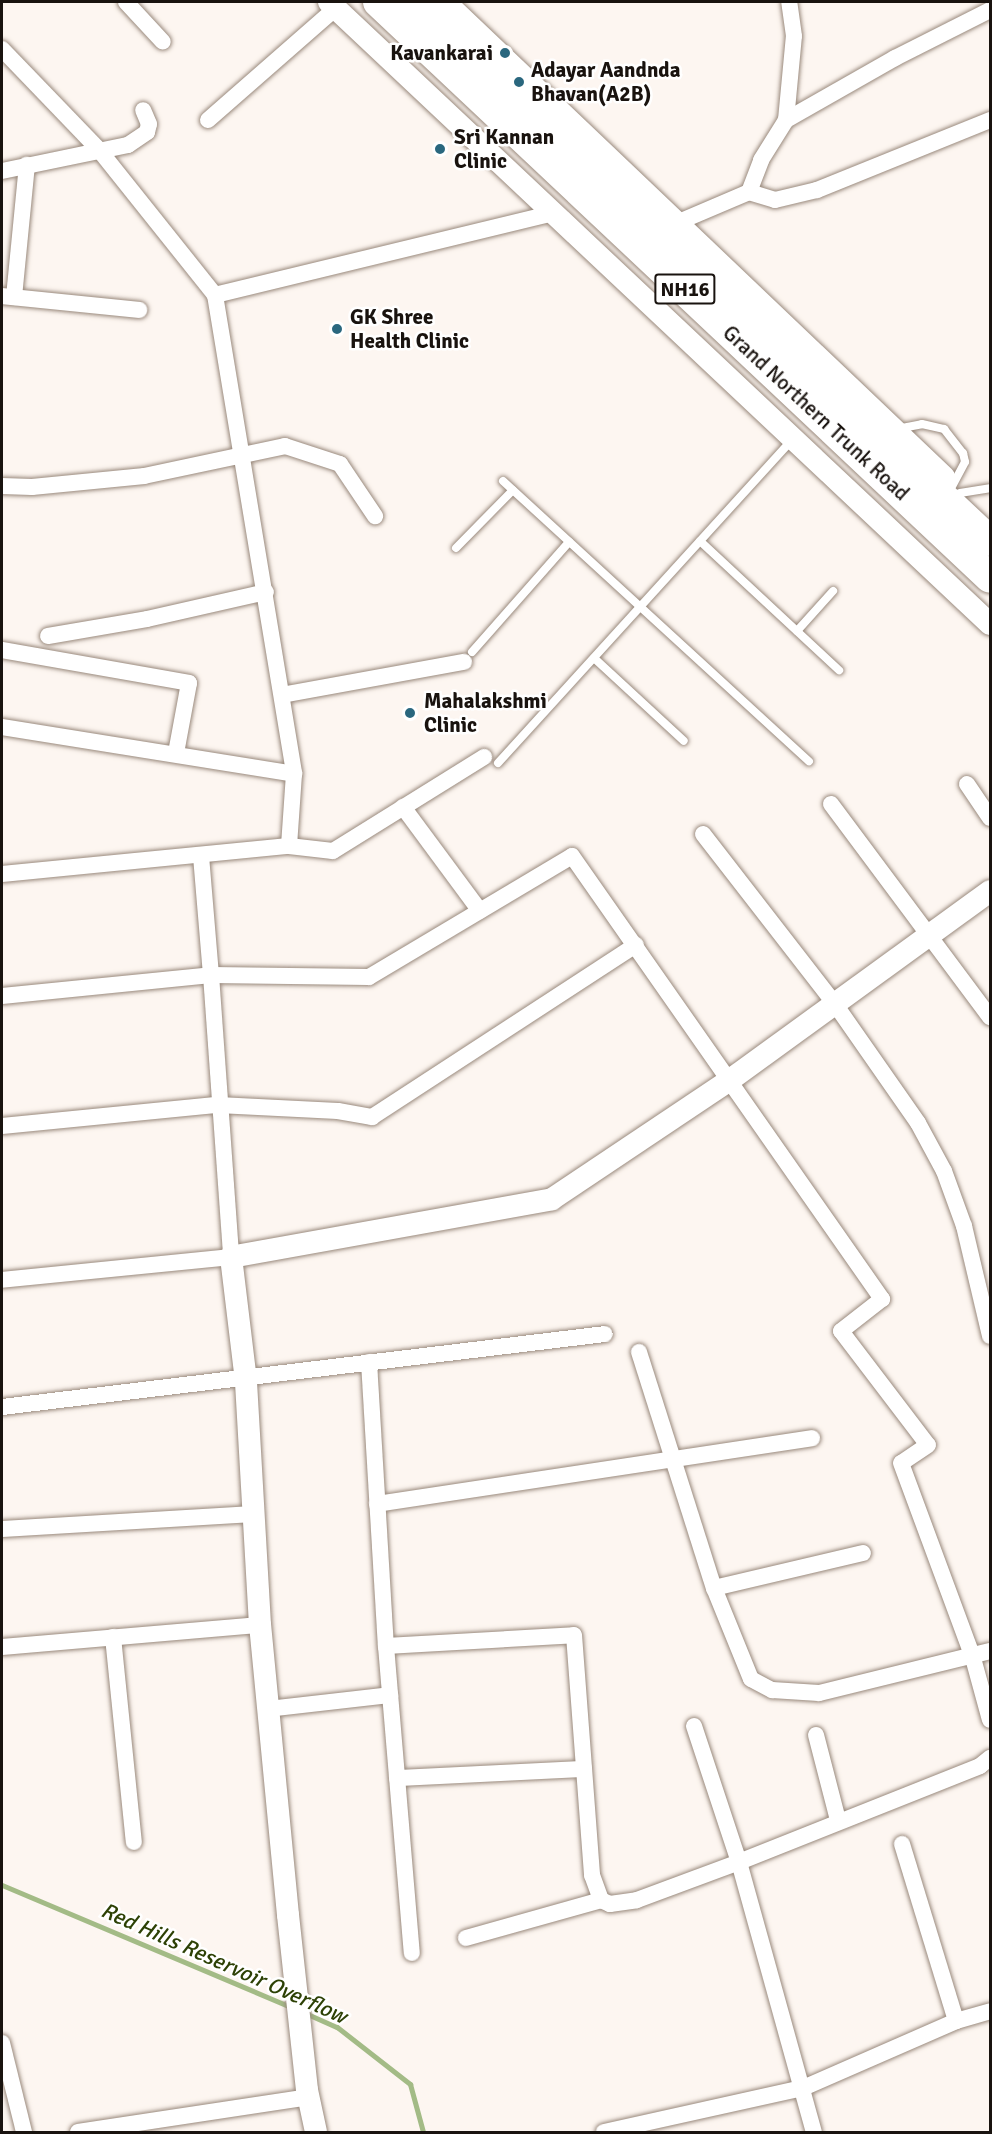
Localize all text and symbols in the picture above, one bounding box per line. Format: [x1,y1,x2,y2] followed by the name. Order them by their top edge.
[390,40,493,66] place label: Kavankarai
[498,46,512,60] marker: Kavankarai
[531,57,680,107] place label: Adayar Aandnda Bhavan(A2B)
[512,75,526,89] marker: Adayar Aandnda Bhavan(A2B)
[454,124,554,174] place label: Sri Kannan Clinic
[431,140,449,158] marker: Sri Kannan Clinic
[654,272,716,306] road number: NH16
[350,304,469,354] place label: GK Shree Health Clinic
[328,320,346,338] marker: GK Shree Health Clinic
[718,320,914,506] street label: Grand Northern Trunk Road
[424,688,547,738] place label: Mahalakshmi Clinic
[401,704,419,722] marker: Mahalakshmi Clinic
[97,1897,351,2029] water label: Red Hills Reservoir Overflow

